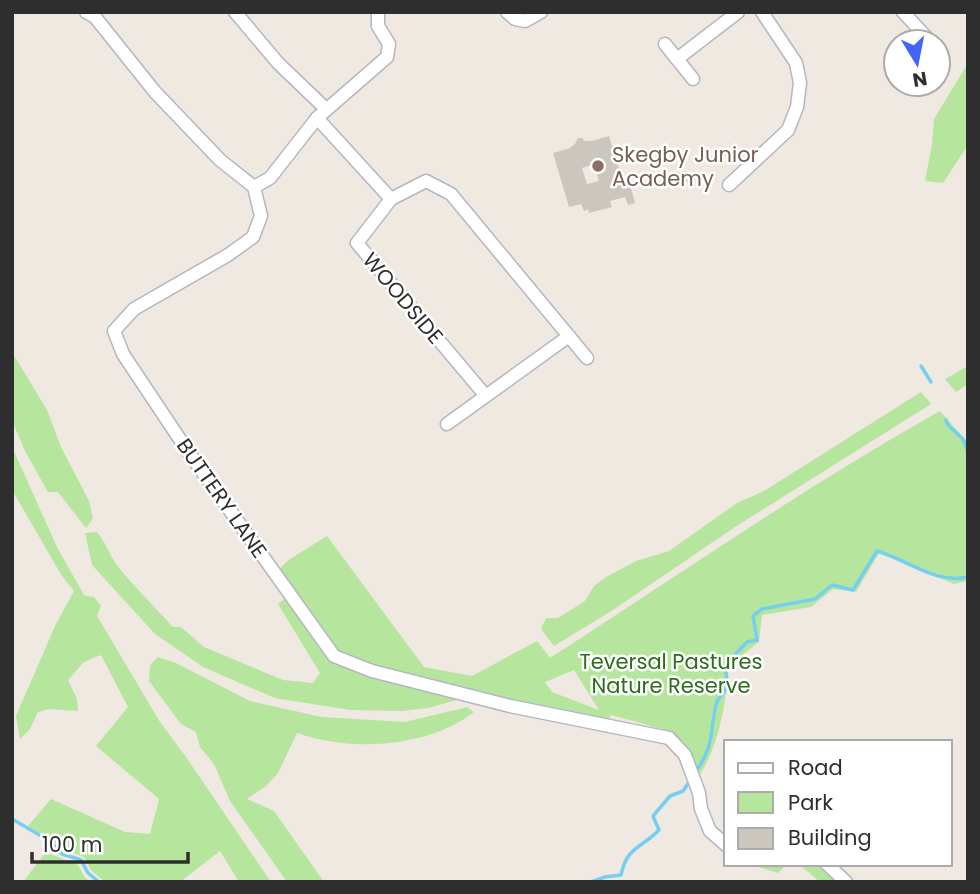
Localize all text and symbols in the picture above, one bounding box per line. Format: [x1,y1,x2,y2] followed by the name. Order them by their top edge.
[882,28,952,98] north arrow
[910,65,929,94] text: N
[612,140,759,193] place label: Skegby Junior Academy
[590,158,606,174] marker: Skegby Junior Academy
[356,246,450,350] street label: WOODSIDE
[170,432,274,564] street label: BUTTERY LANE
[579,647,763,700] park label: Teversal Pastures Nature Reserve
[724,740,952,866] legend
[788,753,843,782] text: Road
[788,788,833,817] text: Park
[32,820,187,864] scale bar
[788,823,872,852] text: Building
[42,830,102,859] text: 100 m

